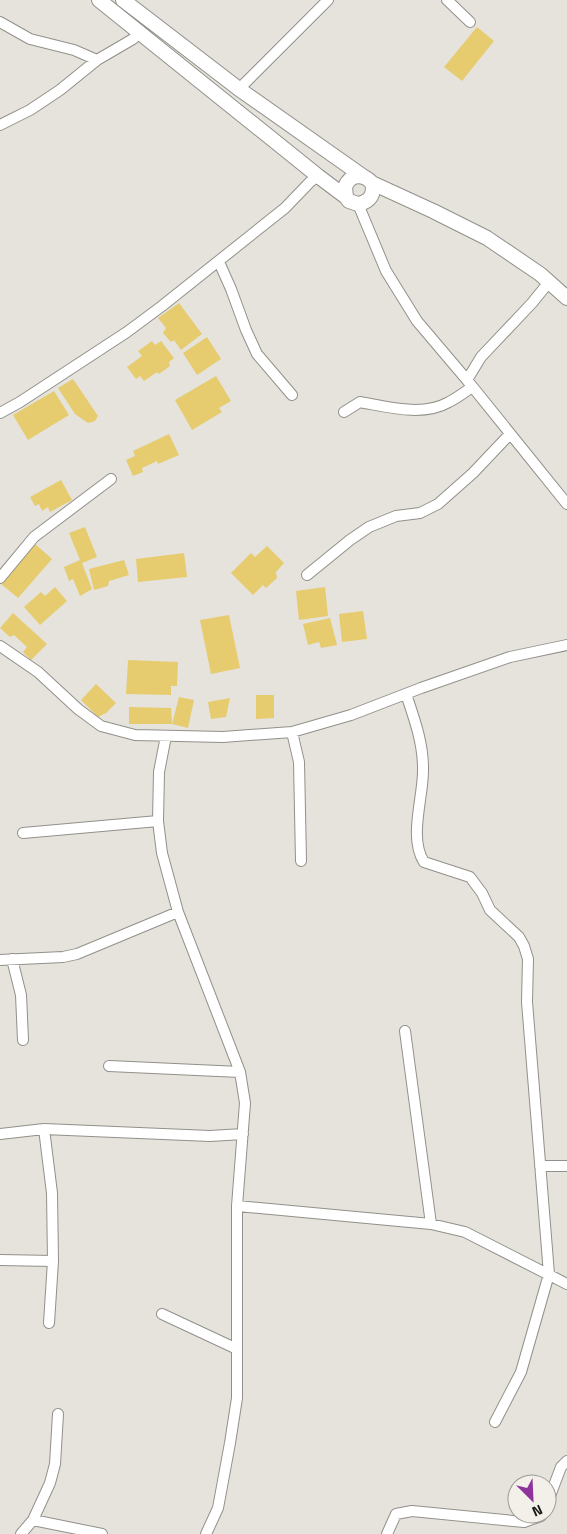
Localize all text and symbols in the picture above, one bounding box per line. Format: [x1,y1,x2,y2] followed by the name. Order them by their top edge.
[507,1474,557,1524] north arrow
[529,1500,546,1523] text: N

